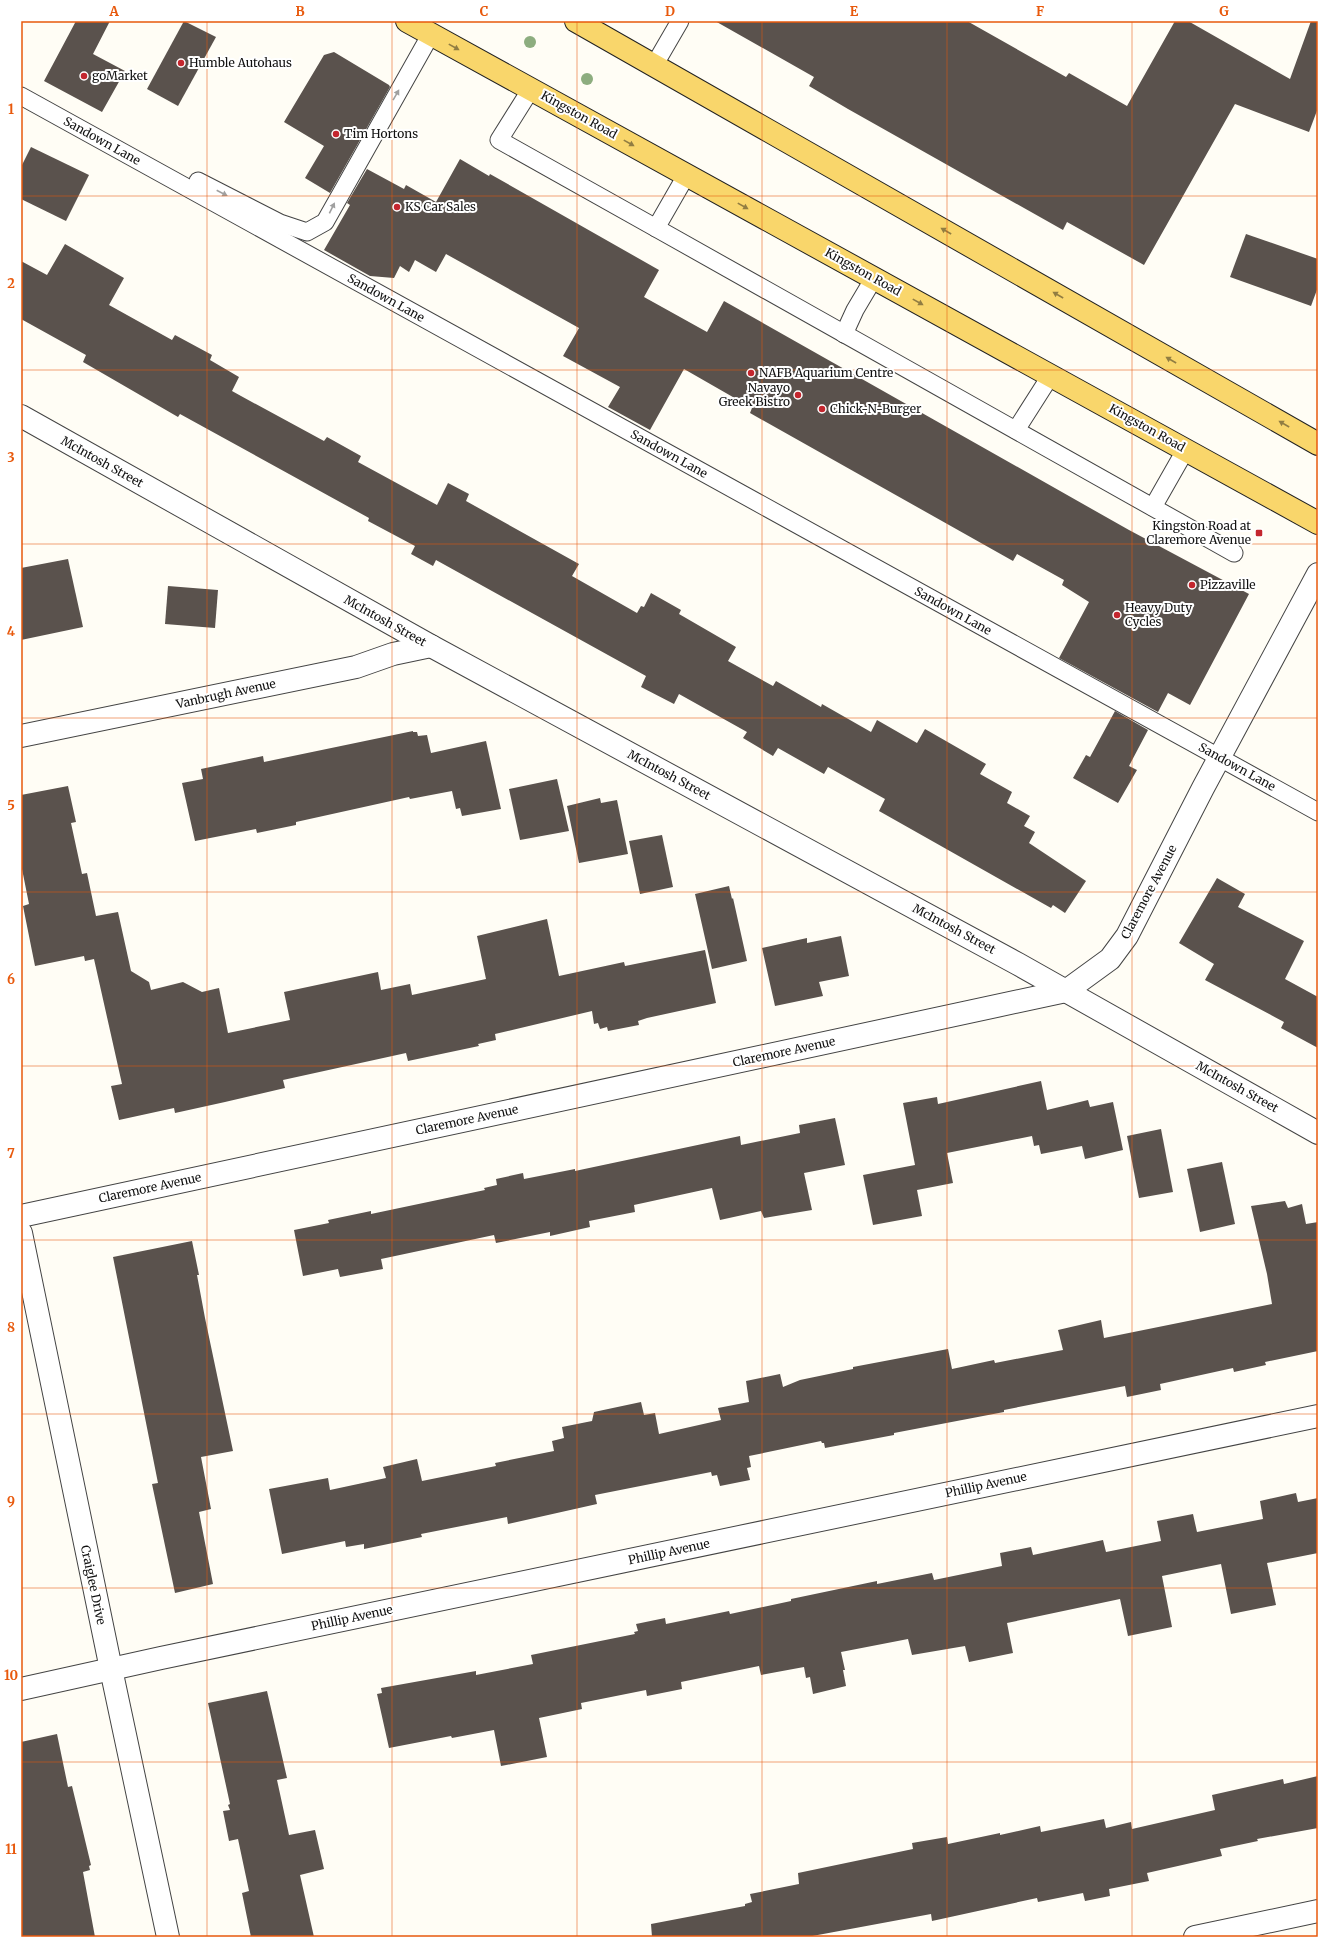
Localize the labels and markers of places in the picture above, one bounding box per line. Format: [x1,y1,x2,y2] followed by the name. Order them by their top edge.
[189,55,292,70] place label: Humble Autohaus
[176,58,186,68] marker: Humble Autohaus
[92,68,148,83] place label: goMarket
[79,71,89,81] marker: goMarket
[344,126,418,141] place label: Tim Hortons
[331,129,341,139] marker: Tim Hortons
[405,199,476,214] place label: KS Car Sales
[392,202,402,212] marker: KS Car Sales
[759,365,893,380] place label: NAFB Aquarium Centre
[746,368,756,378] marker: NAFB Aquarium Centre
[719,380,790,409] place label: Navayo Greek Bistro
[793,390,803,400] marker: Navayo Greek Bistro
[830,401,922,416] place label: Chick-N-Burger
[817,404,827,414] marker: Chick-N-Burger
[1147,518,1251,547] place label: Kingston Road at Claremore Avenue
[1254,528,1264,538] marker: Kingston Road at Claremore Avenue
[1200,577,1256,592] place label: Pizzaville
[1187,580,1197,590] marker: Pizzaville
[1125,600,1192,629] place label: Heavy Duty Cycles
[1112,610,1122,620] marker: Heavy Duty Cycles

